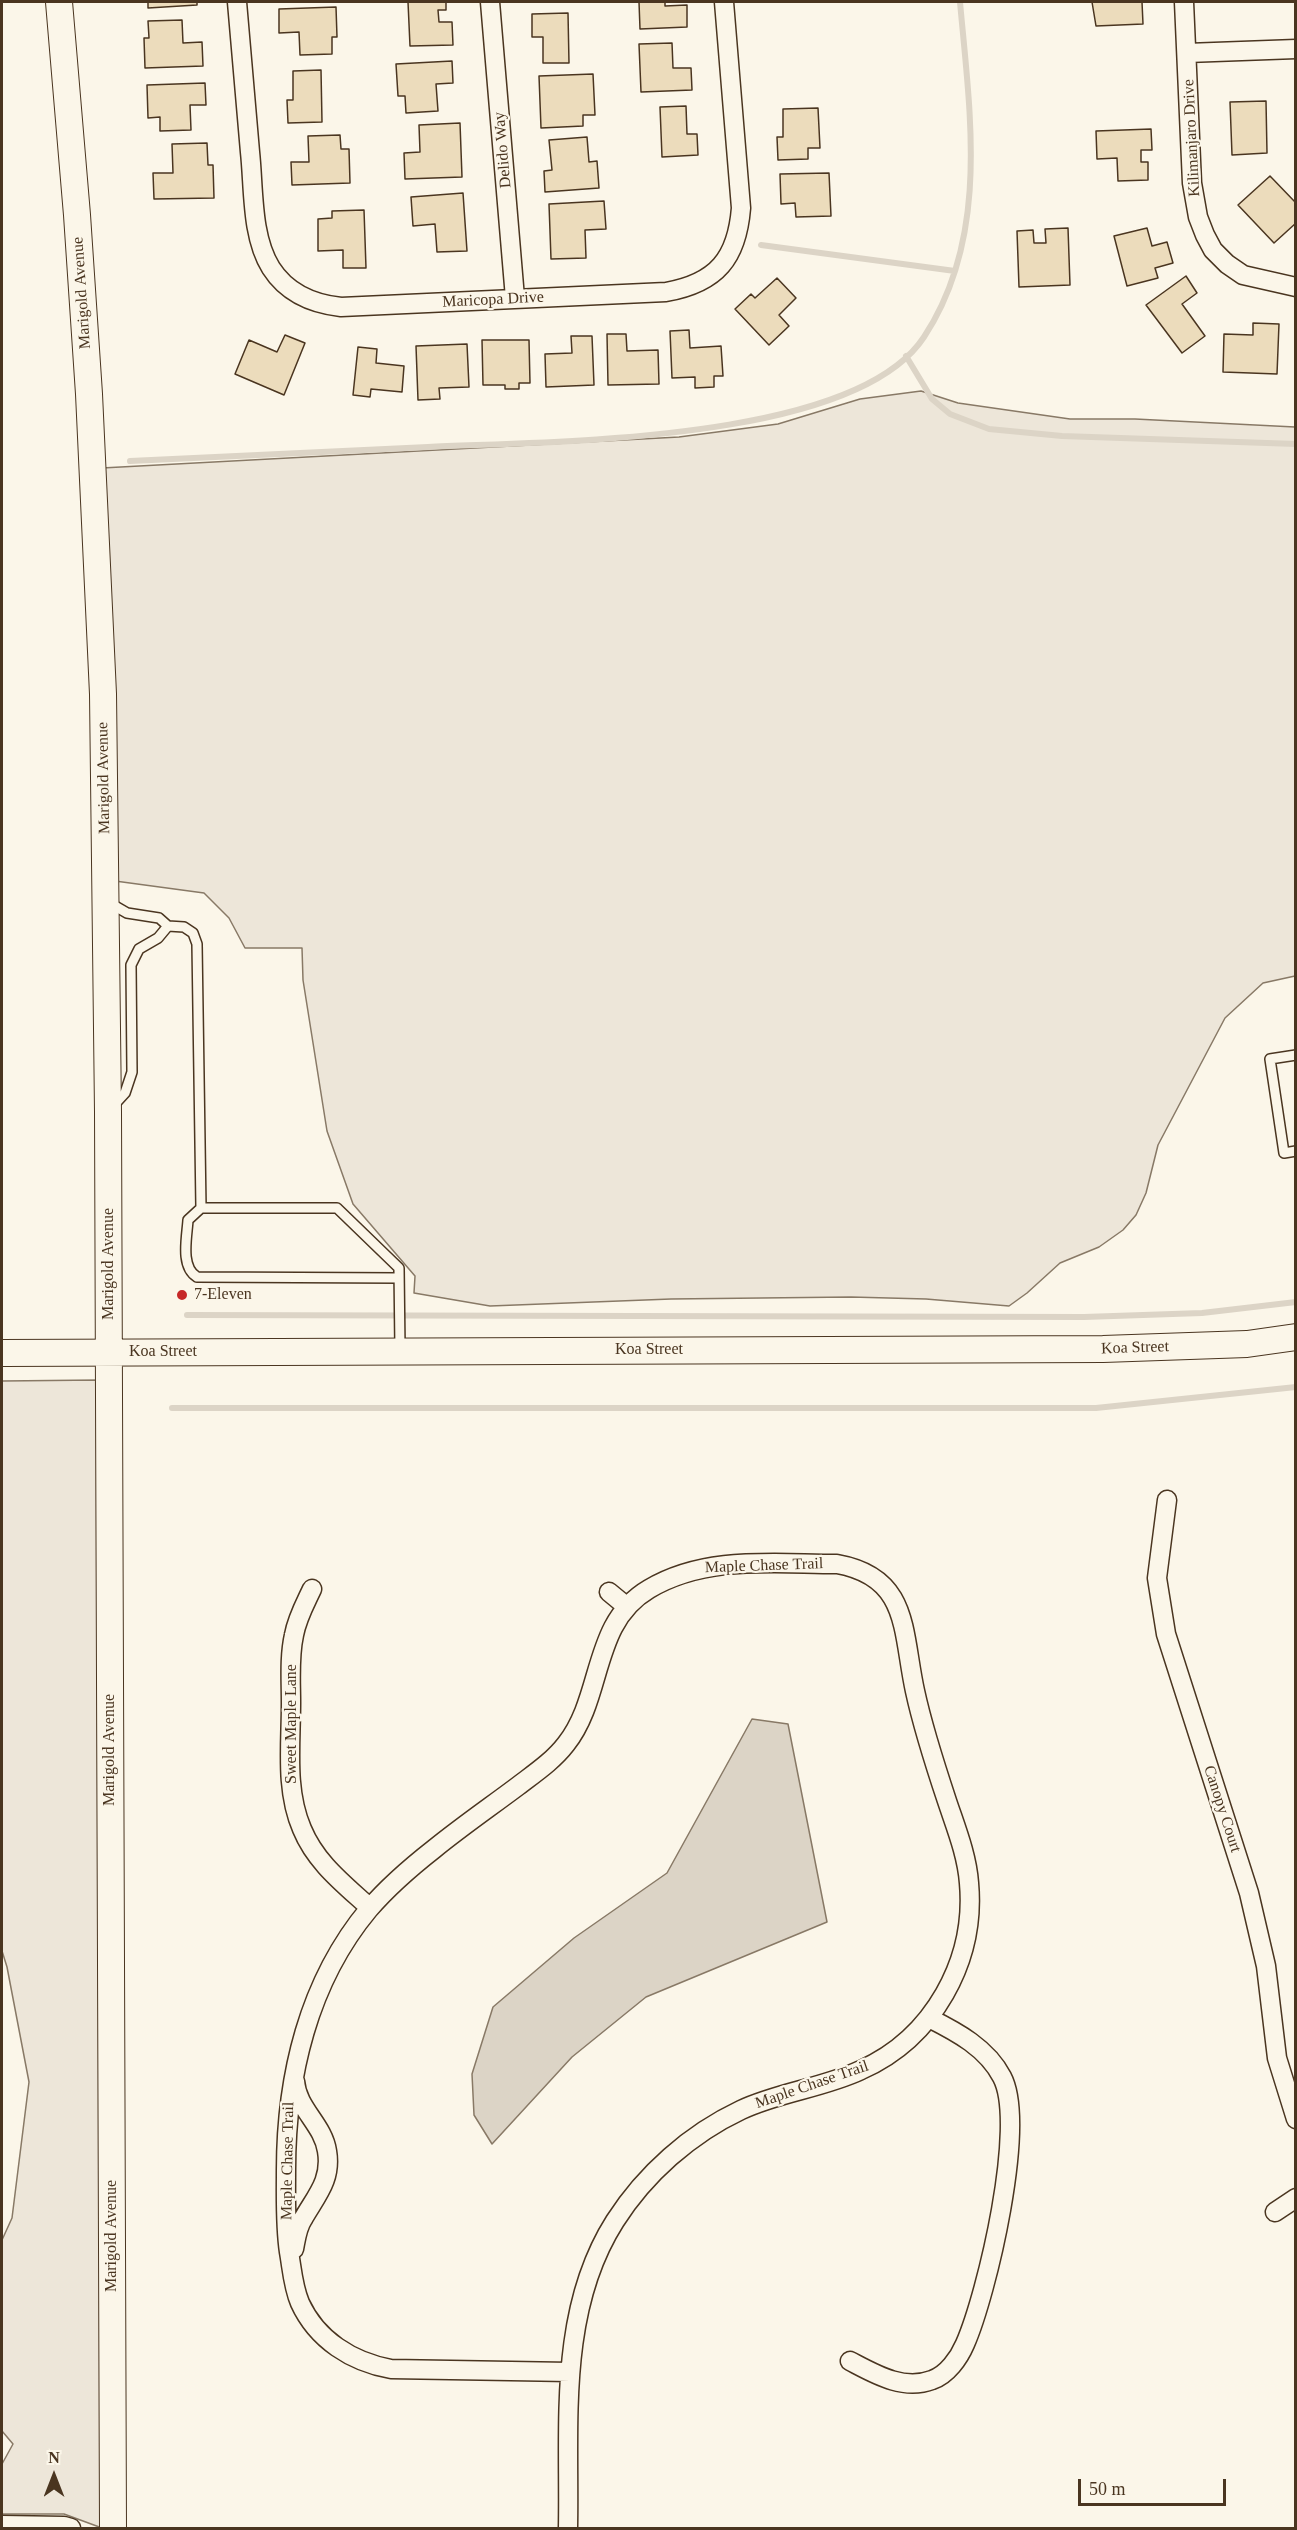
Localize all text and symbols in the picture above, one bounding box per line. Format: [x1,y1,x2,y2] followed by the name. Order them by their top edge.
[1179,79,1205,197] street label: Kilimanjaro Drive
[490,111,516,189] street label: Delido Way
[69,236,95,350] street label: Marigold Avenue
[442,288,544,312] street label: Maricopa Drive
[93,722,115,834] street label: Marigold Avenue
[99,1208,119,1320] street label: Marigold Avenue
[194,1285,252,1305] place label: 7-Eleven
[175,1288,189,1302] marker: 7-Eleven
[1101,1337,1169,1359] street label: Koa Street
[615,1340,683,1360] street label: Koa Street
[129,1342,197,1362] street label: Koa Street
[704,1554,824,1578] street label: Maple Chase Trail
[282,1664,302,1784] street label: Sweet Maple Lane
[100,1694,120,1806] street label: Marigold Avenue
[1199,1763,1245,1855] street label: Canopy Court
[753,2057,871,2113] street label: Maple Chase Trail
[277,2102,299,2220] street label: Maple Chase Trail
[102,2180,122,2292] street label: Marigold Avenue
[24,2446,84,2506] north arrow
[48,2449,60,2466] text: N
[1081,2467,1230,2505] scale bar
[1089,2479,1126,2499] text: 50 m

